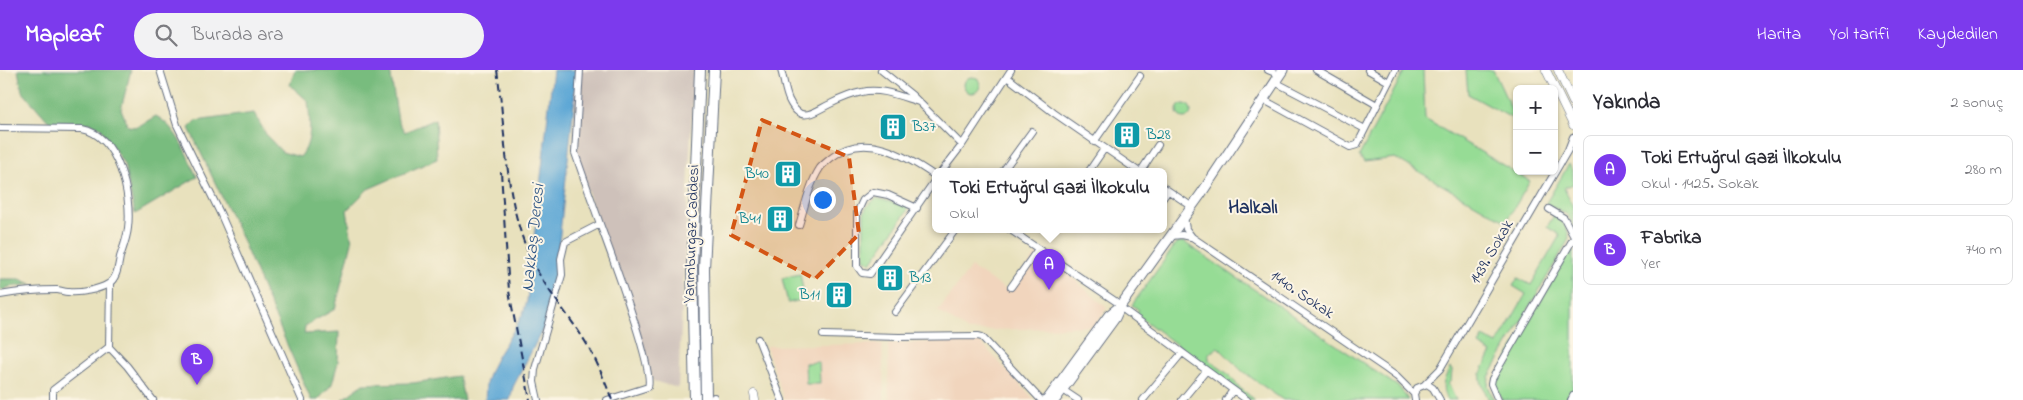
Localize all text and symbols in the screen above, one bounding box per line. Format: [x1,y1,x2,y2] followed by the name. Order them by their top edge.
[134,13,484,58] search box
[25,18,104,53] text: Mapleaf
[152,21,180,49] icon: search
[192,22,284,49] text: Burada ara
[1756,22,1801,48] text: Harita
[1829,22,1890,48] text: Yol tarifi
[1918,22,1998,48] text: Kaydedilen
[1513,85,1558,175] map controls
[1513,85,1558,130] button: +
[1593,88,1660,118] text: Yakında
[1950,91,2003,115] text: 2 sonuç
[878,112,908,142] building icon: B37
[911,115,936,139] place label: B37
[1112,120,1142,150] building icon: B28
[1145,123,1171,147] place label: B28
[1513,130,1558,175] button: −
[1641,145,1841,172] text: Toki Ertuğrul Gazi İlkokulu
[1605,158,1615,182] text: A
[1965,158,2002,182] text: 280 m
[773,159,803,189] building icon: B40
[744,162,769,186] place label: B40
[678,164,706,304] street label: Yarımburgaz Caddesi
[932,168,1167,233] popup
[1641,172,1759,196] text: Okul · 1425. Sokak
[949,175,1150,202] text: Toki Ertuğrul Gazi İlkokulu
[515,181,553,293] water label: Nakkaş Deresi
[810,187,836,213] your location
[1228,195,1278,222] district label: Halkalı
[949,202,979,226] text: Okul
[765,204,795,234] building icon: B41
[738,207,761,231] place label: B41
[1464,214,1521,289] street label: 1439. Sokak
[1641,225,1702,252] text: Fabrika
[1605,238,1615,262] text: B
[1965,238,2002,262] text: 740 m
[1033,249,1065,290] pin: A
[1641,252,1660,276] text: Yer
[875,263,905,293] building icon: B13
[1265,265,1340,326] street label: 1440. Sokak
[908,266,931,290] place label: B13
[824,280,854,310] building icon: B11
[798,283,820,307] place label: B11
[181,344,213,385] pin: B

